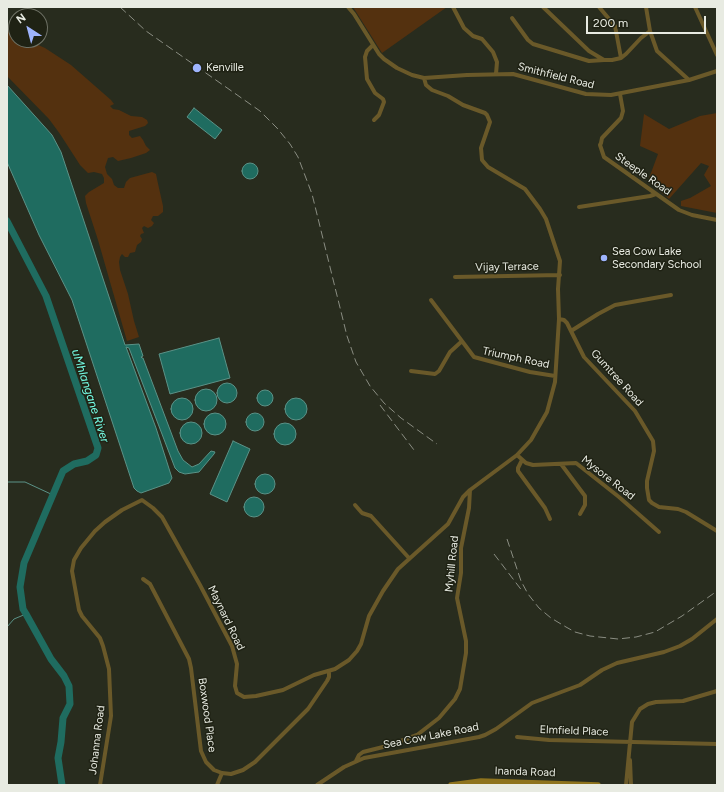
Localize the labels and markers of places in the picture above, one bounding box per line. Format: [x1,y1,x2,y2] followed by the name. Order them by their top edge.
[206,61,244,75] place label: Kenville
[191,62,203,74] marker: Kenville
[612,245,702,271] place label: Sea Cow Lake Secondary School
[599,253,609,263] marker: Sea Cow Lake Secondary School

